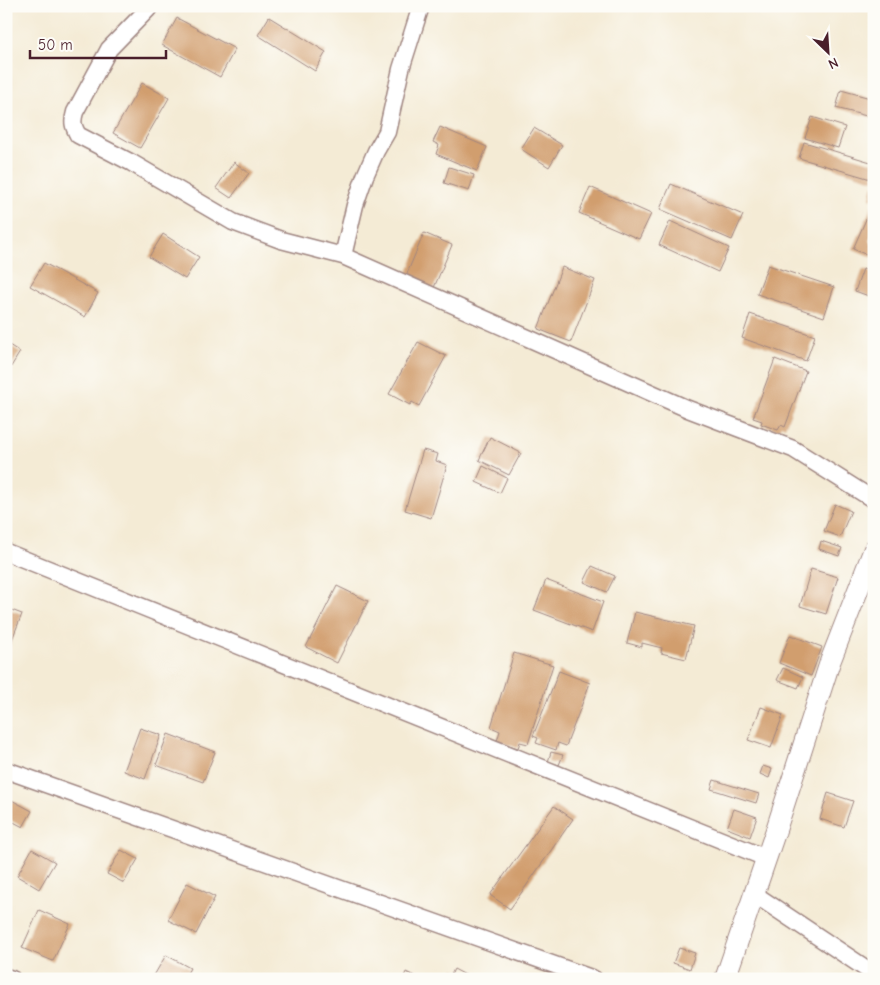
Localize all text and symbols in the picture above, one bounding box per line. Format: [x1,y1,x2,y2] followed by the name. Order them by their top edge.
[30,28,166,60] scale bar
[802,28,852,78] north arrow
[38,36,73,54] text: 50 m
[826,54,841,73] text: N

